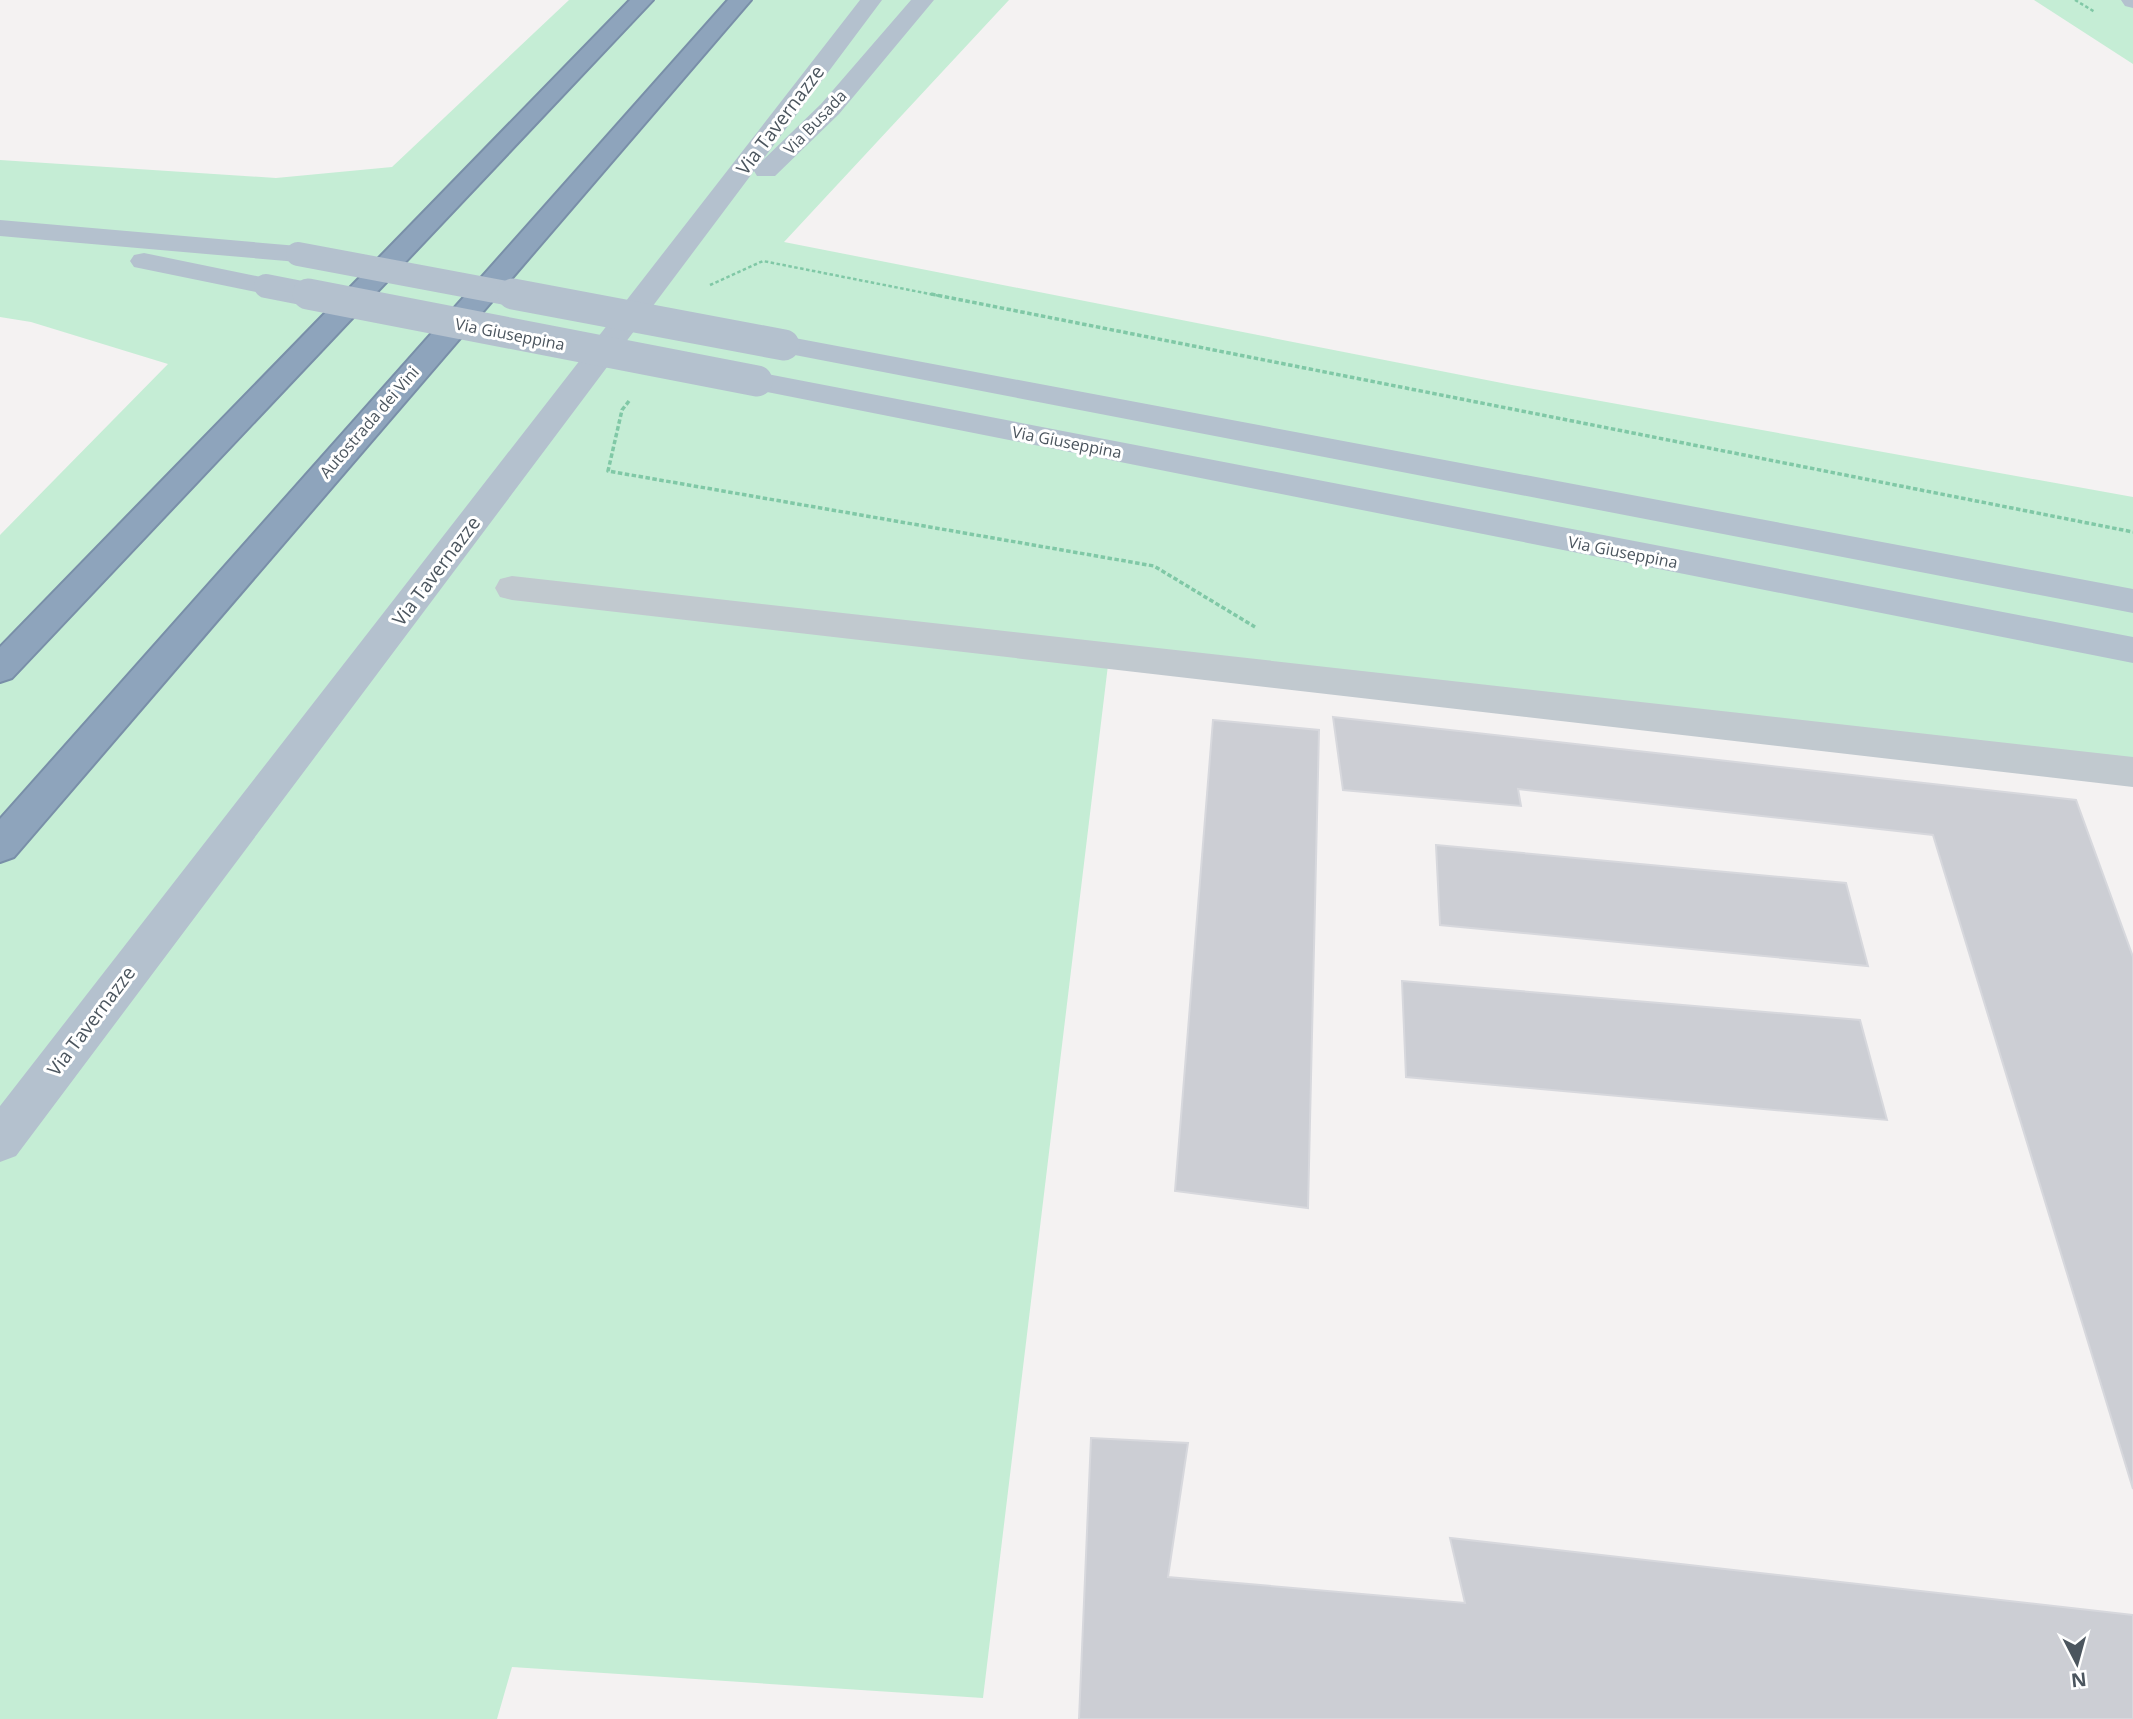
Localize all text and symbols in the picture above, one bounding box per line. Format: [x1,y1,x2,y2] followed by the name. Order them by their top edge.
[730,60,830,180] street label: Via Tavernazze
[779,85,851,159] street label: Via Busada
[453,313,567,355] street label: Via Giuseppina
[314,361,424,483] street label: Autostrada dei Vini
[1010,421,1124,463] street label: Via Giuseppina
[386,511,486,631] street label: Via Tavernazze
[1566,531,1680,573] street label: Via Giuseppina
[41,961,141,1081] street label: Via Tavernazze
[2042,1628,2112,1698] north arrow
[2070,1666,2088,1694] text: N

